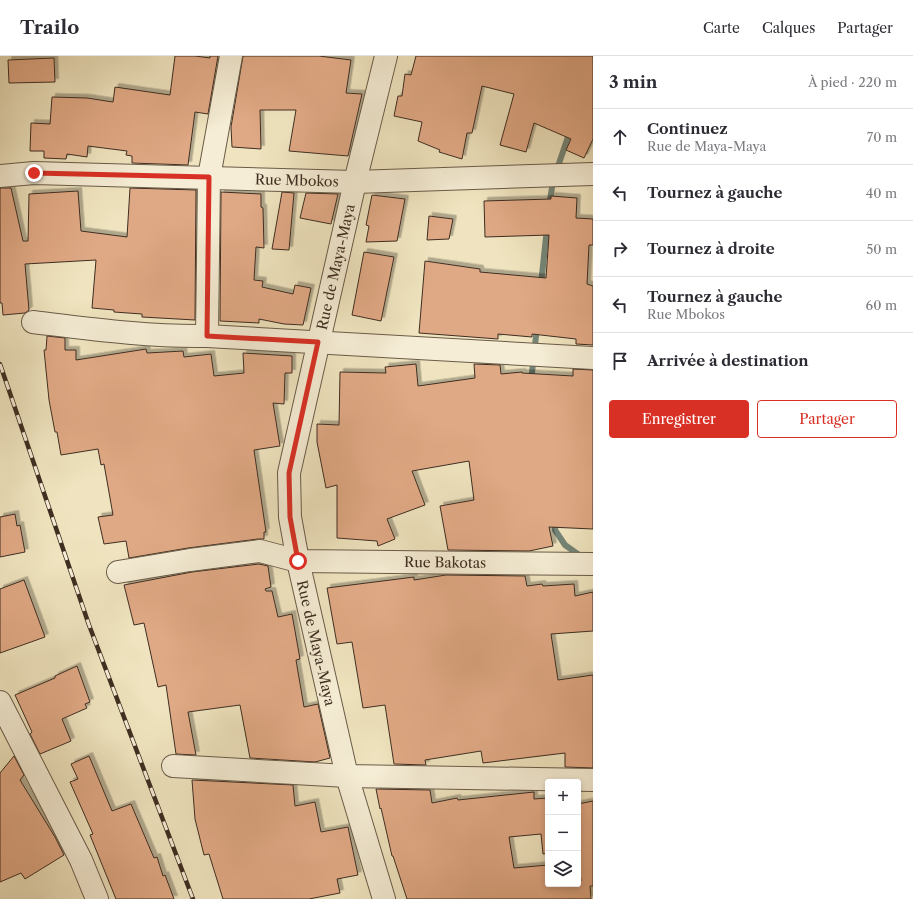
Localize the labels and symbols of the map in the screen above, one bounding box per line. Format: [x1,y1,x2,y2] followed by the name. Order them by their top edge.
[25,164,43,182] route end
[255,170,339,191] street label: Rue Mbokos
[313,202,359,332] street label: Rue de Maya-Maya
[289,552,307,570] route start
[404,553,486,572] street label: Rue Bakotas
[293,578,339,708] street label: Rue de Maya-Maya

